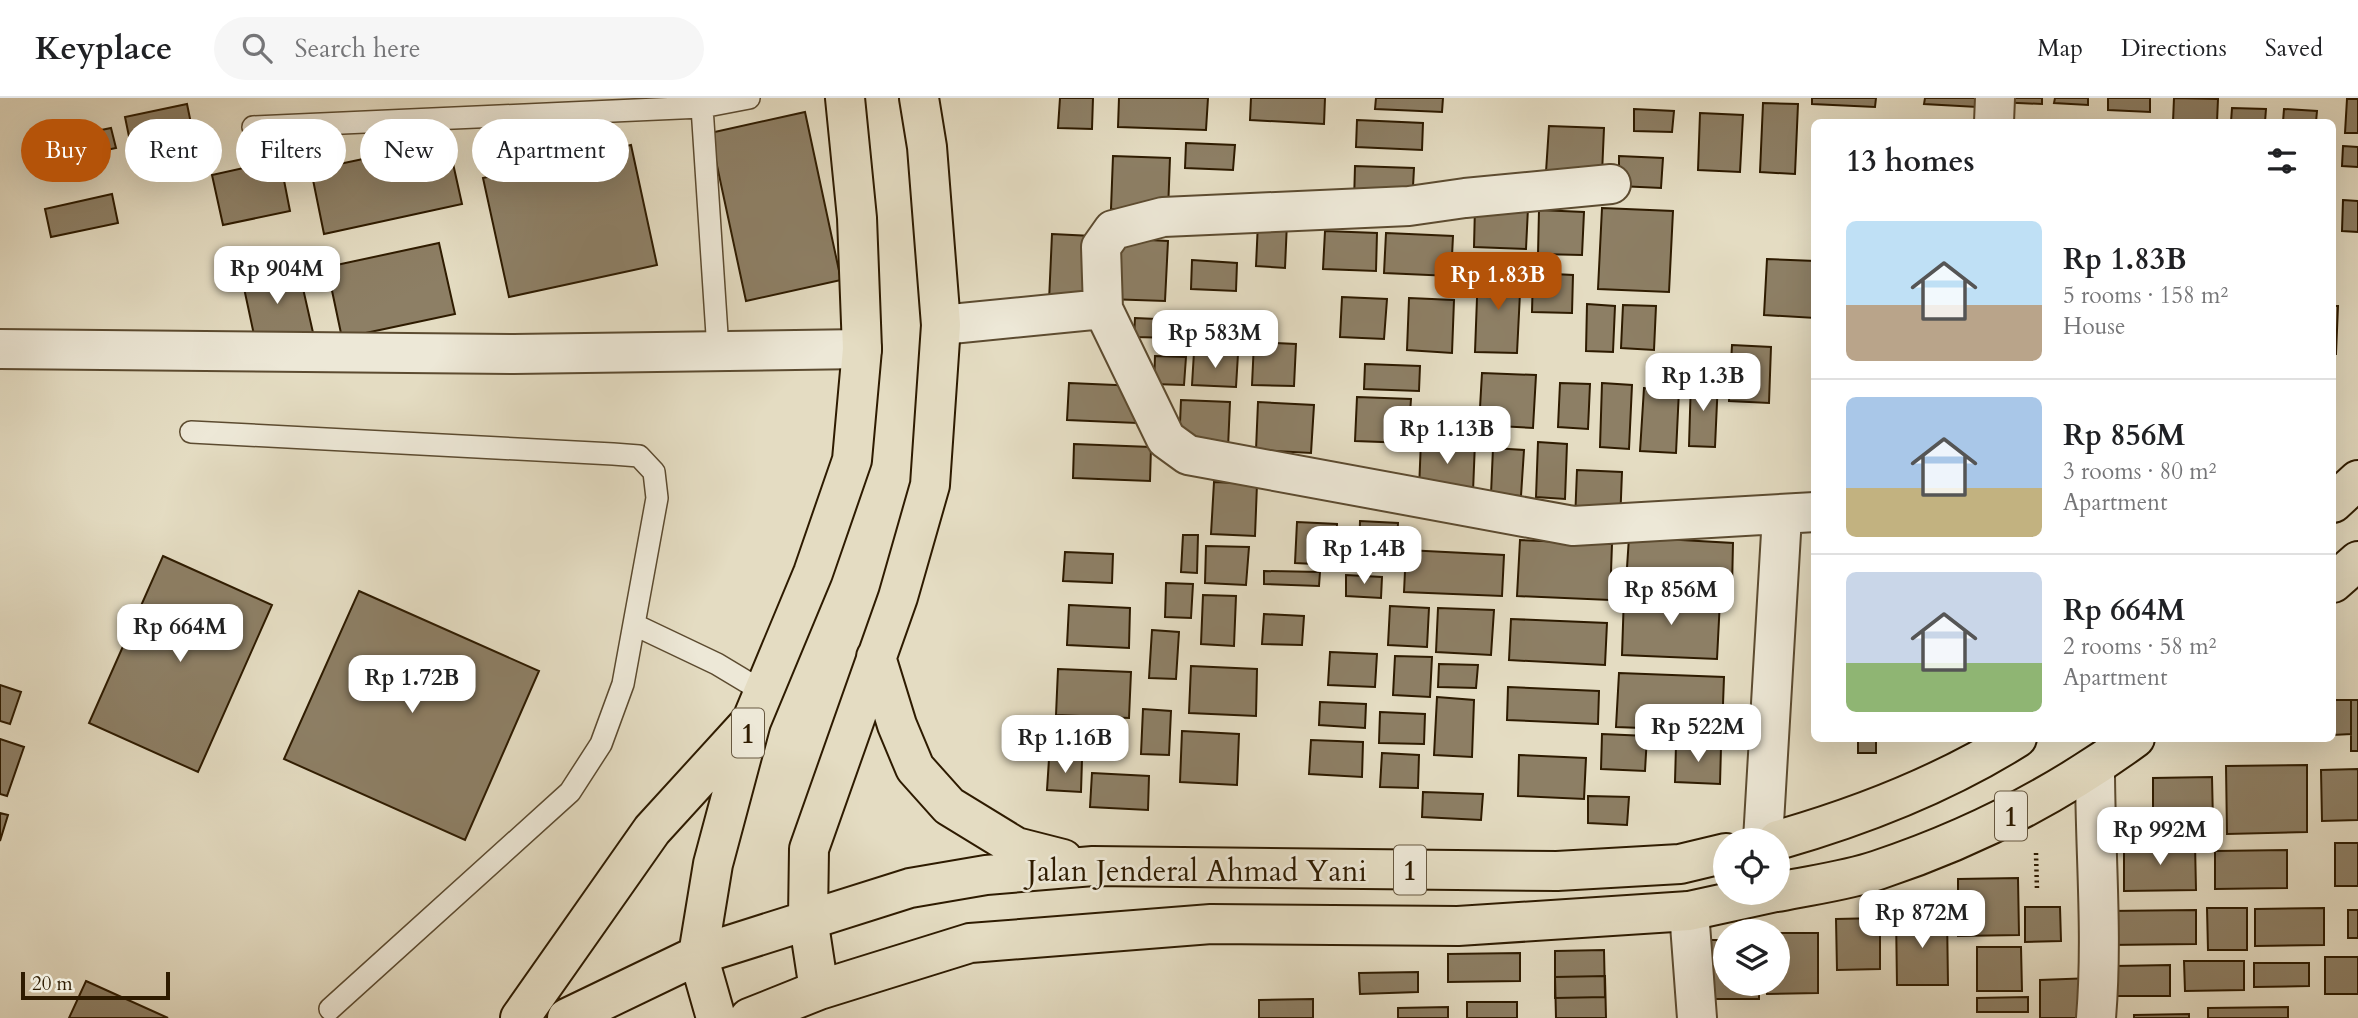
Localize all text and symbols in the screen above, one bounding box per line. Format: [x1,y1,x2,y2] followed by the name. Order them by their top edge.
[214,17,704,80] search box
[35,26,172,71] text: Keyplace
[238,29,276,67] icon: search
[294,31,420,66] text: Search here
[2037,32,2083,65] text: Map
[2121,32,2227,65] text: Directions
[2265,32,2323,65] text: Saved
[21,119,111,182] chip: Buy
[125,119,222,182] chip: Rent
[236,119,346,182] chip: Filters
[360,119,458,182] chip: New
[472,119,629,182] chip: Apartment
[1846,141,1975,182] text: 13 homes
[2263,142,2301,180] icon: filters
[2063,239,2187,280] text: Rp 1.83B
[212,246,342,306] pin: Rp 904M
[1902,249,1986,333] icon: home
[1426,252,1570,312] pin: Rp 1.83B
[230,253,324,284] text: Rp 904M
[1451,259,1545,290] text: Rp 1.83B
[2063,280,2228,311] text: 5 rooms · 158 m²
[1150,310,1280,370] pin: Rp 583M
[2063,311,2125,342] text: House
[1168,317,1262,348] text: Rp 583M
[1638,354,1768,413] pin: Rp 1.3B
[1661,360,1745,391] text: Rp 1.3B
[1375,406,1519,466] pin: Rp 1.13B
[1400,413,1494,444] text: Rp 1.13B
[2063,415,2185,456] text: Rp 856M
[1902,425,1986,509] icon: home
[2063,456,2216,487] text: 3 rooms · 80 m²
[2063,487,2167,518] text: Apartment
[1299,526,1429,586] pin: Rp 1.4B
[1322,533,1406,564] text: Rp 1.4B
[1606,568,1736,627] pin: Rp 856M
[1624,574,1718,605] text: Rp 856M
[2063,590,2185,631] text: Rp 664M
[1902,600,1986,684] icon: home
[115,604,245,664] pin: Rp 664M
[133,611,227,642] text: Rp 664M
[2063,631,2216,662] text: 2 rooms · 58 m²
[340,656,484,715] pin: Rp 1.72B
[365,662,459,693] text: Rp 1.72B
[2063,662,2167,693] text: Apartment
[1633,704,1763,764] pin: Rp 522M
[732,708,764,758] road number: 1
[1651,711,1745,742] text: Rp 522M
[993,716,1137,775] pin: Rp 1.16B
[1018,722,1112,753] text: Rp 1.16B
[1995,792,2027,840] road number: 1
[2095,808,2225,867] pin: Rp 992M
[2113,814,2207,845] text: Rp 992M
[1713,828,1790,996] map controls
[1713,828,1790,905] button: locate
[1394,846,1426,894] road number: 1
[1023,851,1367,892] street label: Jalan Jenderal Ahmad Yani
[1857,890,1987,950] pin: Rp 872M
[1875,897,1969,928] text: Rp 872M
[1713,919,1790,996] button: layers
[21,969,170,1001] scale bar
[32,971,73,997] text: 20 m

